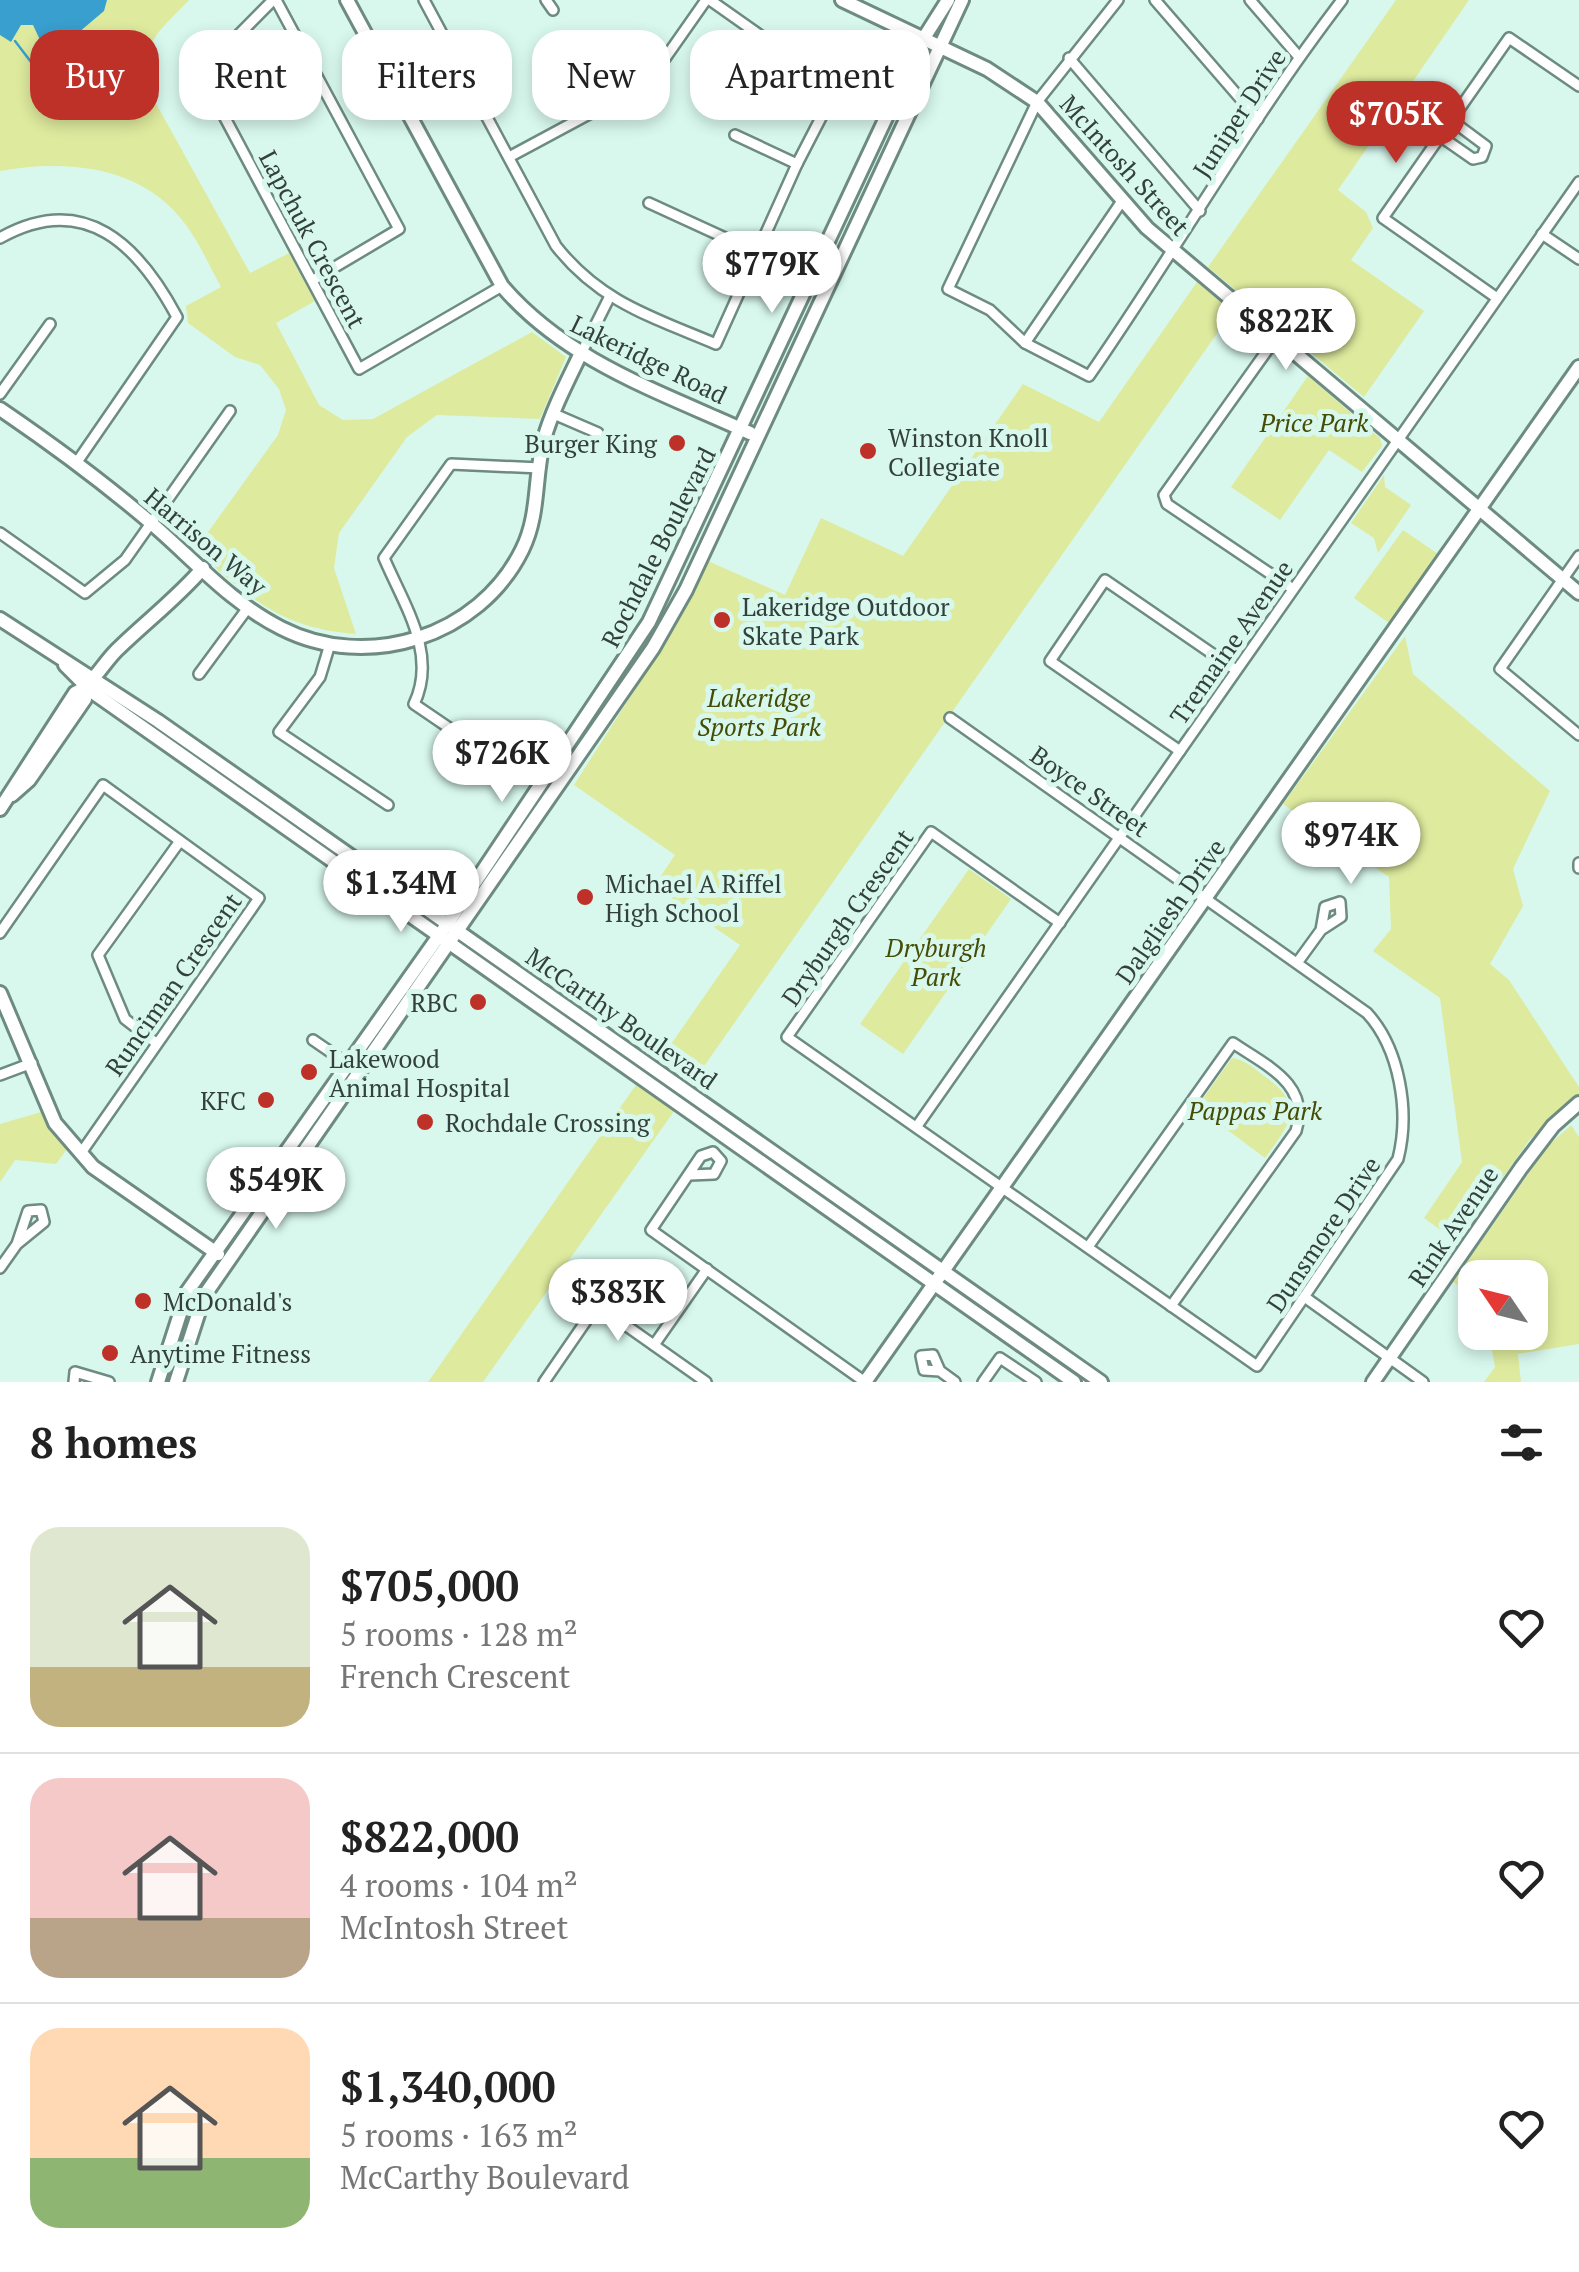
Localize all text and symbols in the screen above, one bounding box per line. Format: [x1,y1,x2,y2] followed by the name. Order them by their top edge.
[30,30,159,120] chip: Buy
[179,30,322,120] chip: Rent
[342,30,512,120] chip: Filters
[532,30,670,120] chip: New
[690,30,930,120] chip: Apartment
[1185,42,1293,184] street label: Juniper Drive
[1326,81,1466,166] pin: $705K
[1053,88,1197,242] street label: McIntosh Street
[1348,92,1444,134] text: $705K
[252,144,374,334] street label: Lapchuk Crescent
[702,231,842,316] pin: $779K
[724,242,820,284] text: $779K
[1216,288,1356,373] pin: $822K
[1238,299,1334,341] text: $822K
[565,307,733,411] street label: Lakeridge Road
[1259,406,1369,439] park label: Price Park
[888,421,1048,483] place label: Winston Knoll Collegiate
[525,427,658,460] place label: Burger King
[666,432,688,454] marker: Burger King
[857,440,879,462] marker: Winston Knoll Collegiate
[593,441,723,653] street label: Rochdale Boulevard
[138,480,274,602] street label: Harrison Way
[1162,553,1300,731] street label: Tremaine Avenue
[742,590,950,652] place label: Lakeridge Outdoor Skate Park
[711,609,733,631] marker: Lakeridge Outdoor Skate Park
[697,681,822,743] park label: Lakeridge Sports Park
[432,720,572,805] pin: $726K
[454,731,550,773] text: $726K
[1024,738,1156,844] street label: Boyce Street
[1281,802,1421,887] pin: $974K
[1303,813,1399,855] text: $974K
[774,822,920,1012] street label: Dryburgh Crescent
[1108,832,1232,990] street label: Dalgliesh Drive
[320,850,482,935] pin: $1.34M
[345,861,457,903] text: $1.34M
[605,867,782,929] place label: Michael A Riffel High School
[97,886,249,1082] street label: Runciman Crescent
[574,886,596,908] marker: Michael A Riffel High School
[884,931,987,993] park label: Dryburgh Park
[520,940,724,1096] street label: McCarthy Boulevard
[411,986,458,1019] place label: RBC
[467,991,489,1013] marker: RBC
[329,1042,510,1104] place label: Lakewood Animal Hospital
[298,1061,320,1083] marker: Lakewood Animal Hospital
[200,1084,246,1117] place label: KFC
[255,1089,277,1111] marker: KFC
[1187,1094,1323,1127] park label: Pappas Park
[445,1106,651,1139] place label: Rochdale Crossing
[414,1111,436,1133] marker: Rochdale Crossing
[206,1147,346,1232] pin: $549K
[1259,1150,1387,1318] street label: Dunsmore Drive
[228,1158,324,1200] text: $549K
[1401,1159,1505,1293] street label: Rink Avenue
[548,1259,688,1344] pin: $383K
[1458,1260,1548,1350] north arrow
[1458,1260,1548,1350] map controls
[570,1270,666,1312] text: $383K
[163,1285,292,1318] place label: McDonald's
[132,1290,154,1312] marker: McDonald's
[130,1337,311,1370] place label: Anytime Fitness
[99,1342,121,1364] marker: Anytime Fitness
[30,1414,197,1470] text: 8 homes
[1494,1415,1549,1470] icon: filters
[340,1557,519,1613] text: $705,000
[110,1567,230,1687] icon: home
[1494,1600,1549,1655] icon: heart
[340,1613,578,1655] text: 5 rooms · 128 m²
[340,1655,570,1697] text: French Crescent
[340,1808,519,1864] text: $822,000
[110,1818,230,1938] icon: home
[1494,1851,1549,1906] icon: heart
[340,1864,578,1906] text: 4 rooms · 104 m²
[340,1906,568,1948] text: McIntosh Street
[340,2058,556,2114] text: $1,340,000
[110,2068,230,2188] icon: home
[1494,2101,1549,2156] icon: heart
[340,2114,578,2156] text: 5 rooms · 163 m²
[340,2156,630,2198] text: McCarthy Boulevard

